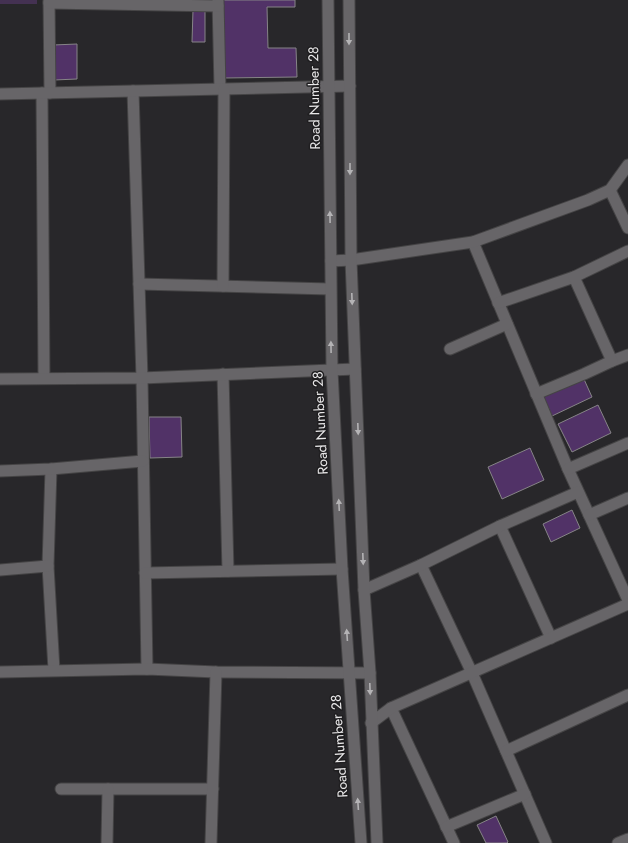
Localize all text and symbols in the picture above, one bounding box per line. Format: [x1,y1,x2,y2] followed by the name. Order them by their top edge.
[346,33,353,45] one-way arrow
[303,46,325,150] street label: Road Number 28
[347,163,353,176] one-way arrow
[327,210,333,223] one-way arrow
[349,293,356,305] one-way arrow
[328,340,334,353] one-way arrow
[307,371,333,475] street label: Road Number 28
[355,423,361,436] one-way arrow
[336,498,342,511] one-way arrow
[360,553,366,566] one-way arrow
[343,629,350,641] one-way arrow
[367,683,373,696] one-way arrow
[325,694,353,798] street label: Road Number 28
[355,798,362,810] one-way arrow

